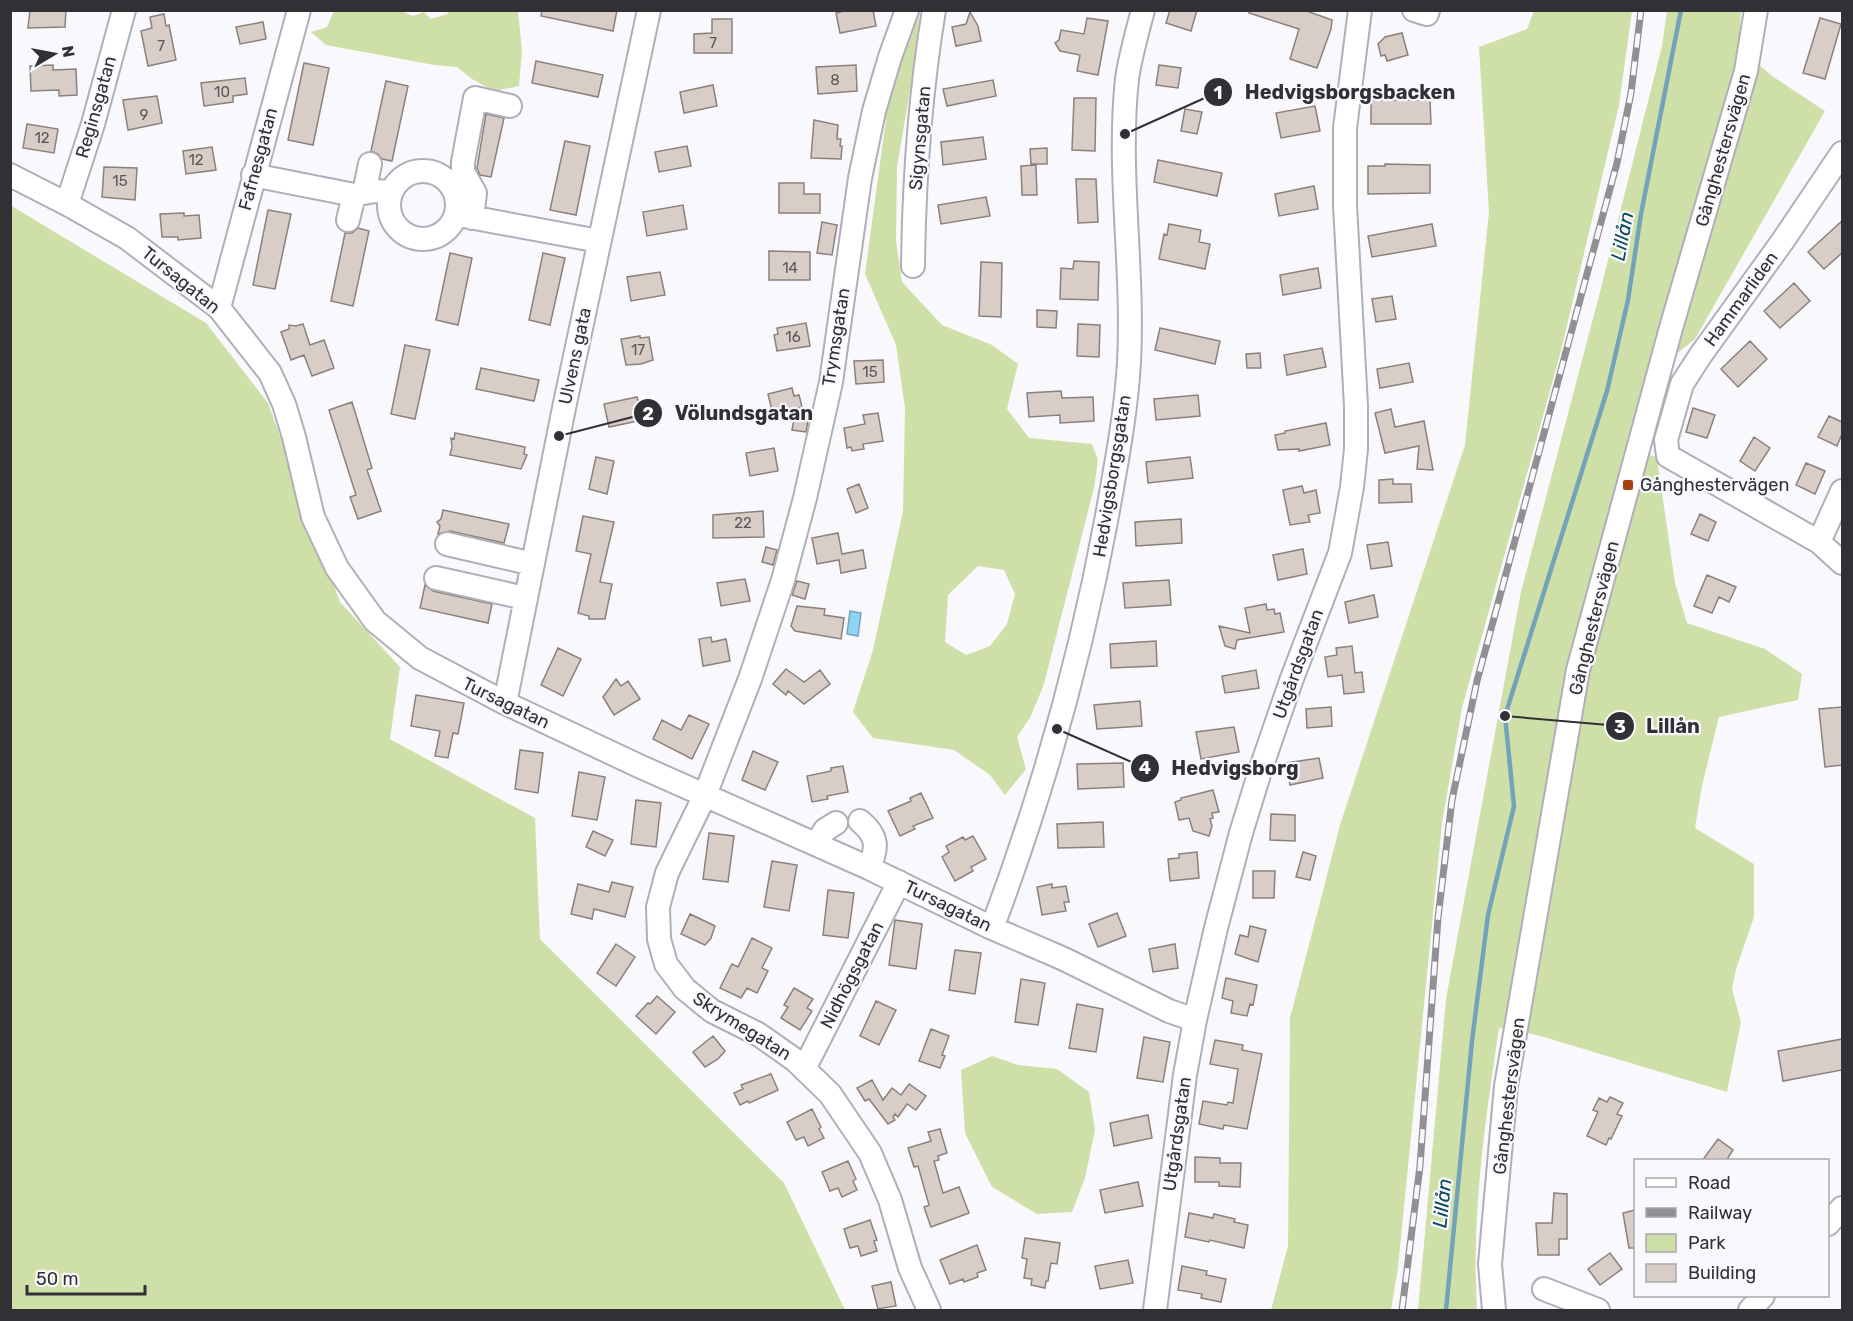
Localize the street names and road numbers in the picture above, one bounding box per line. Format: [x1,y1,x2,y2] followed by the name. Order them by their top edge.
[71,53,121,161] street label: Reginsgatan
[1691,71,1755,229] street label: Gånghestersvägen
[904,85,936,191] street label: Sigynsgatan
[234,105,282,213] street label: Fafnesgatan
[137,242,225,318] street label: Tursagatan
[1699,247,1783,351] street label: Hammarliden
[817,286,855,388] street label: Trymsgatan
[554,305,596,407] street label: Ulvens gata
[1088,393,1136,559] street label: Hedvigsborgsgatan
[1564,539,1624,697] street label: Gånghestersvägen
[1268,606,1328,722] street label: Utgårdsgatan
[459,672,553,734] street label: Tursagatan
[901,875,995,937] street label: Tursagatan
[816,918,888,1032] street label: Nidhögsgatan
[689,987,795,1065] street label: Skrymegatan
[1488,1016,1530,1176] street label: Gånghestersvägen
[1158,1075,1196,1193] street label: Utgårdsgatan

